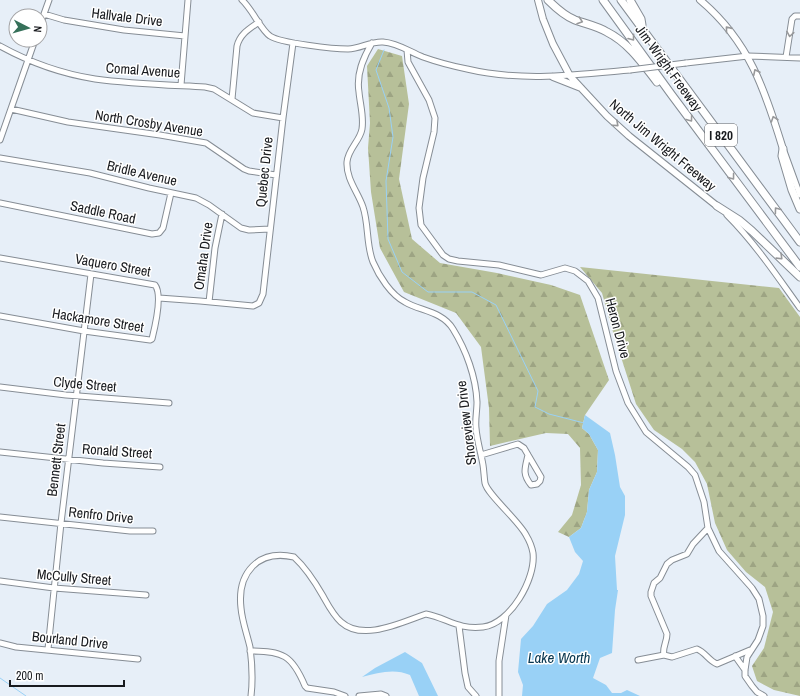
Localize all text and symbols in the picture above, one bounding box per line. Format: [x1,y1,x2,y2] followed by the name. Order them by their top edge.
[90,4,164,30] street label: Hallvale Drive
[8,8,48,48] north arrow
[576,17,583,25] one-way arrow
[632,21,707,115] street label: Jim Wright Freeway
[31,25,45,33] text: N
[726,27,733,34] one-way arrow
[786,30,795,37] one-way arrow
[627,34,634,41] one-way arrow
[105,58,181,82] street label: Comal Avenue
[753,69,761,76] one-way arrow
[606,95,720,195] street label: North Jim Wright Freeway
[94,106,204,140] street label: North Crosby Avenue
[685,115,692,122] one-way arrow
[770,115,778,122] one-way arrow
[611,119,619,127] one-way arrow
[705,124,737,146] road number: I 820
[251,136,277,208] street label: Quebec Drive
[105,156,179,190] street label: Bridle Avenue
[727,172,734,179] one-way arrow
[69,196,137,228] street label: Saddle Road
[775,208,782,215] one-way arrow
[189,221,217,291] street label: Omaha Drive
[74,250,152,280] street label: Vaquero Street
[775,252,782,260] one-way arrow
[601,296,635,360] street label: Heron Drive
[51,304,145,336] street label: Hackamore Street
[53,372,117,396] street label: Clyde Street
[452,380,480,466] street label: Shoreview Drive
[43,422,69,498] street label: Bennett Street
[81,440,153,462] street label: Ronald Street
[68,503,134,527] street label: Renfro Drive
[36,565,112,589] street label: McCully Street
[31,627,109,653] street label: Bourland Drive
[528,647,590,668] water label: Lake Worth
[10,662,124,688] scale bar
[16,668,43,684] text: 200 m

